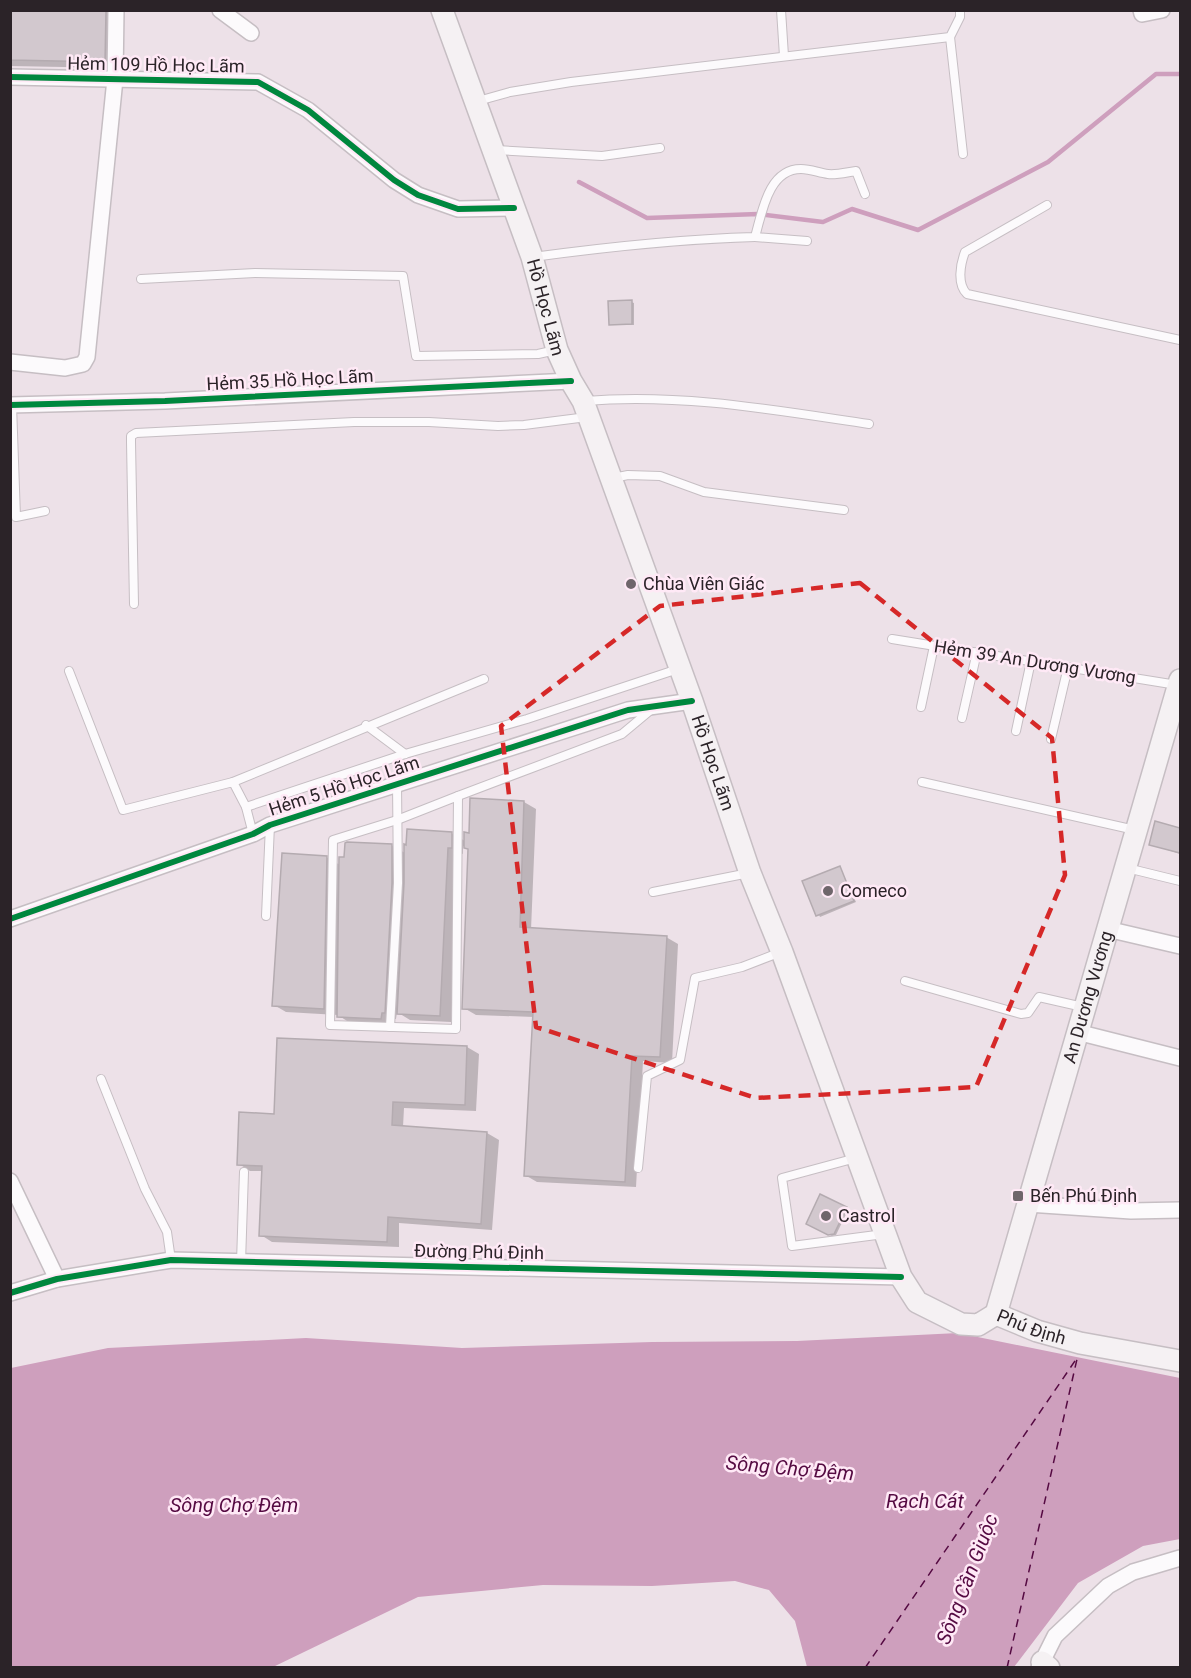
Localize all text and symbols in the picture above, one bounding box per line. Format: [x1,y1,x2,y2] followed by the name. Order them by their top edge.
[67,52,245,77] street label: Hẻm 109 Hồ Học Lãm
[523,256,569,358] street label: Hồ Học Lãm
[206,365,374,394] street label: Hẻm 35 Hồ Học Lãm
[643,573,764,594] place label: Chùa Viên Giác
[624,577,638,591] marker: Chùa Viên Giác
[933,635,1137,688] street label: Hẻm 39 An Dương Vương
[687,712,739,813] street label: Hồ Học Lãm
[266,751,422,820] street label: Hẻm 5 Hồ Học Lãm
[840,880,907,901] place label: Comeco
[821,884,835,898] marker: Comeco
[1058,928,1117,1065] street label: An Dương Vương
[1030,1185,1137,1206] place label: Bến Phú Định
[1011,1189,1025,1203] marker: Bến Phú Định
[838,1205,895,1226] place label: Castrol
[819,1209,833,1223] marker: Castrol
[414,1240,544,1263] street label: Đường Phú Định
[994,1305,1068,1349] street label: Phú Định
[725,1450,855,1486] water label: Sông Chợ Đệm
[886,1489,965,1513] water label: Rạch Cát
[170,1493,298,1517] water label: Sông Chợ Đệm
[931,1510,1003,1648] water label: Sông Cần Giuộc

